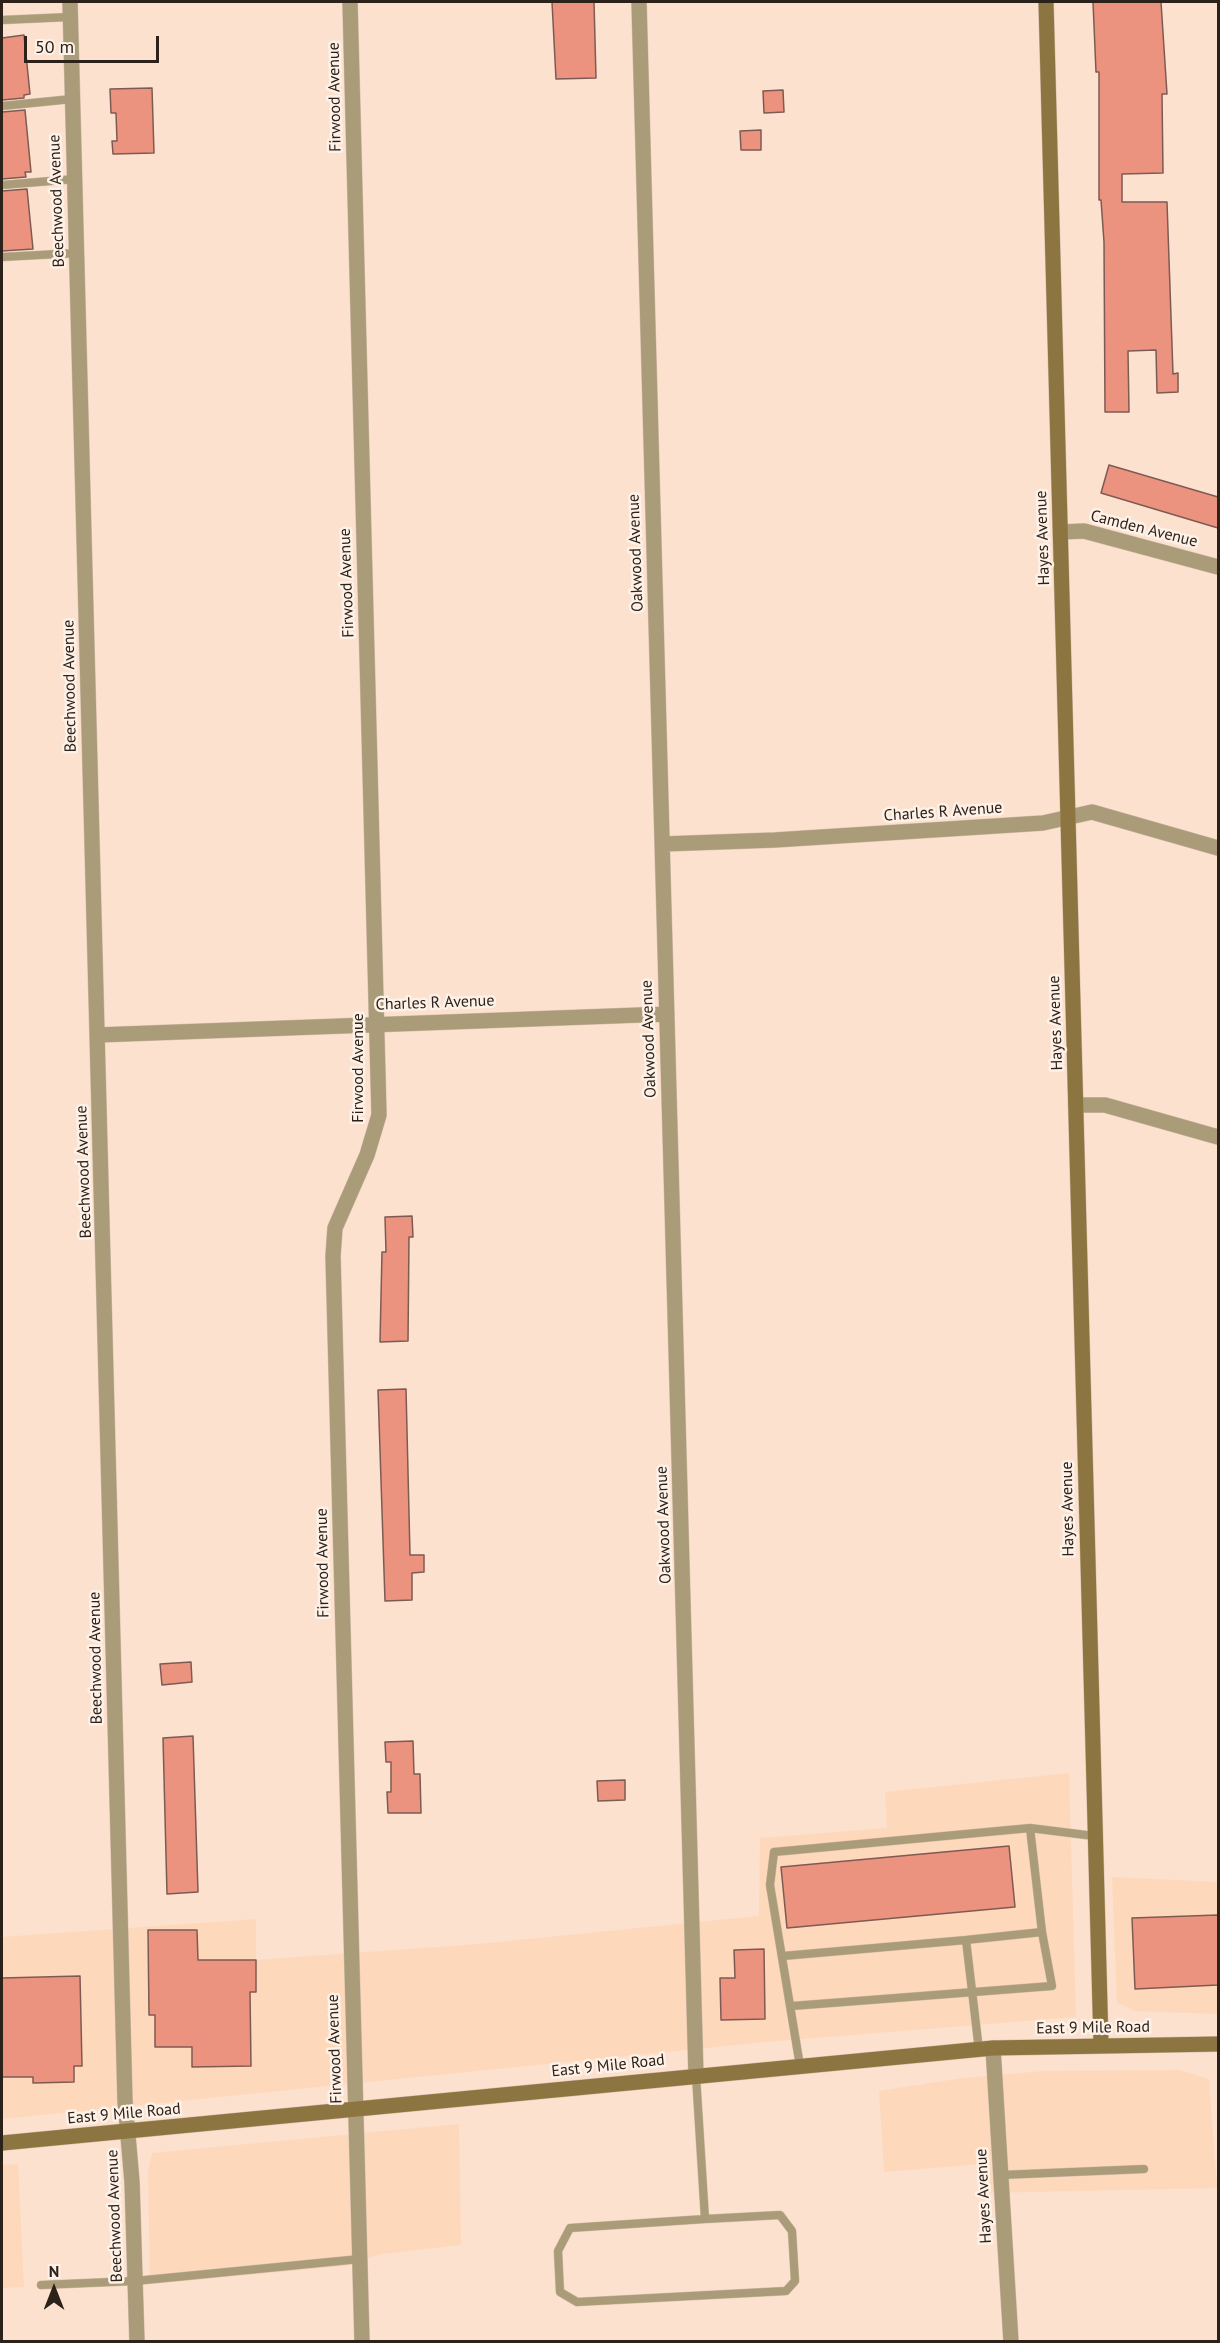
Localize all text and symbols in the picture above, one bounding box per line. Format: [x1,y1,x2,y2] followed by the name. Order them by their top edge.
[27,24,162,62] scale bar
[35,35,74,58] text: 50 m
[324,42,346,152] street label: Firwood Avenue
[45,134,69,268] street label: Beechwood Avenue
[1032,490,1054,586] street label: Hayes Avenue
[624,494,648,612] street label: Oakwood Avenue
[1089,506,1199,552] street label: Camden Avenue
[335,528,359,638] street label: Firwood Avenue
[59,619,81,753] street label: Beechwood Avenue
[883,798,1003,826] street label: Charles R Avenue
[1045,975,1067,1071] street label: Hayes Avenue
[637,980,661,1098] street label: Oakwood Avenue
[375,991,495,1015] street label: Charles R Avenue
[348,1013,368,1123] street label: Firwood Avenue
[72,1105,96,1239] street label: Beechwood Avenue
[1058,1461,1078,1557] street label: Hayes Avenue
[652,1466,676,1584] street label: Oakwood Avenue
[312,1508,334,1618] street label: Firwood Avenue
[85,1591,107,1725] street label: Beechwood Avenue
[323,1994,347,2104] street label: Firwood Avenue
[1036,2017,1150,2039] street label: East 9 Mile Road
[550,2051,666,2081] street label: East 9 Mile Road
[66,2099,182,2129] street label: East 9 Mile Road
[972,2148,996,2244] street label: Hayes Avenue
[103,2149,127,2283] street label: Beechwood Avenue
[24,2259,84,2319] north arrow
[49,2261,59,2281] text: N

